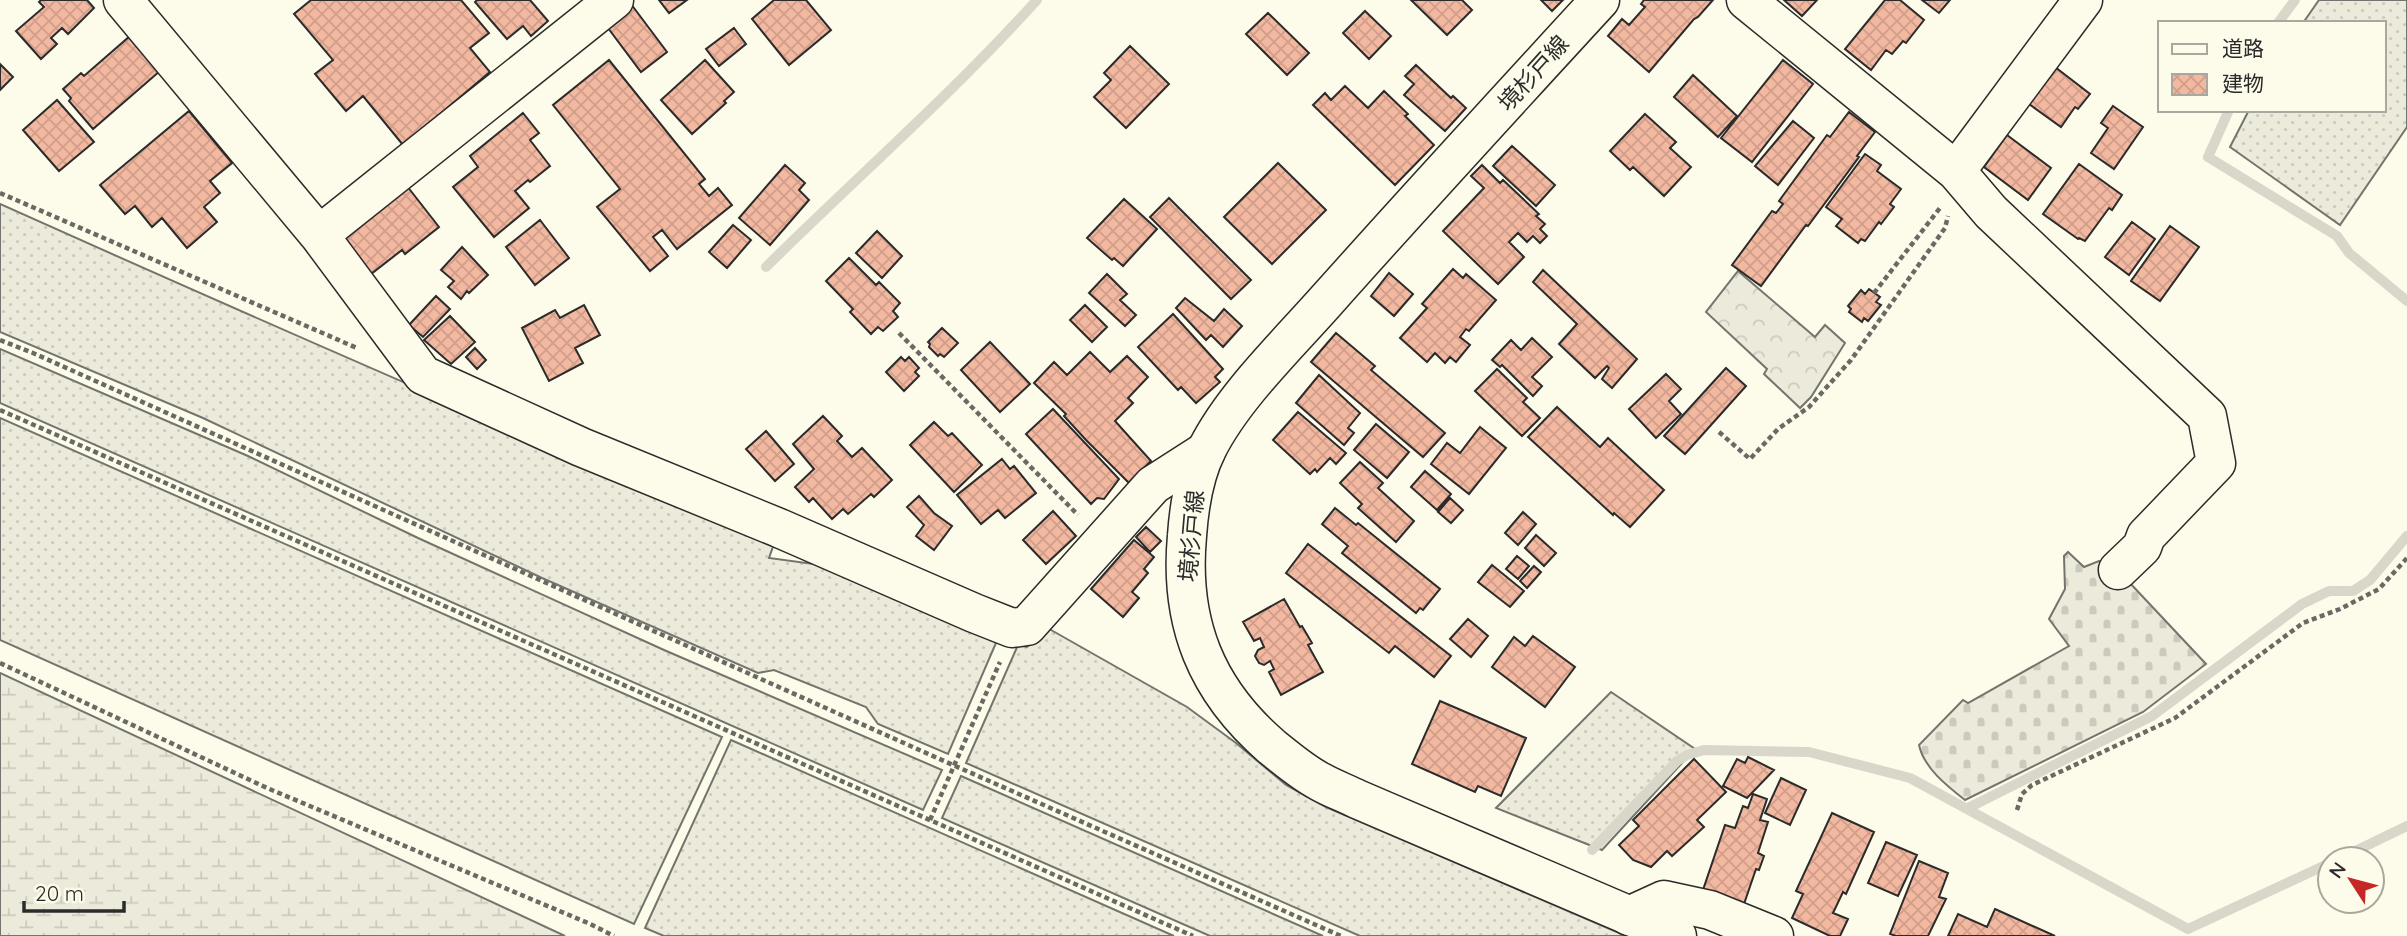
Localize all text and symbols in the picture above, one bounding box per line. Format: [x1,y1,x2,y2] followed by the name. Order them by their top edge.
[2158,21,2386,112] legend
[1491,29,1575,117] street label: 境杉戸線
[2222,35,2264,61] text: 道路
[2222,70,2264,96] text: 建物
[1173,489,1209,583] street label: 境杉戸線
[2316,845,2386,915] north arrow
[2323,857,2351,883] text: N
[24,870,124,914] scale bar
[35,880,84,906] text: 20 m

